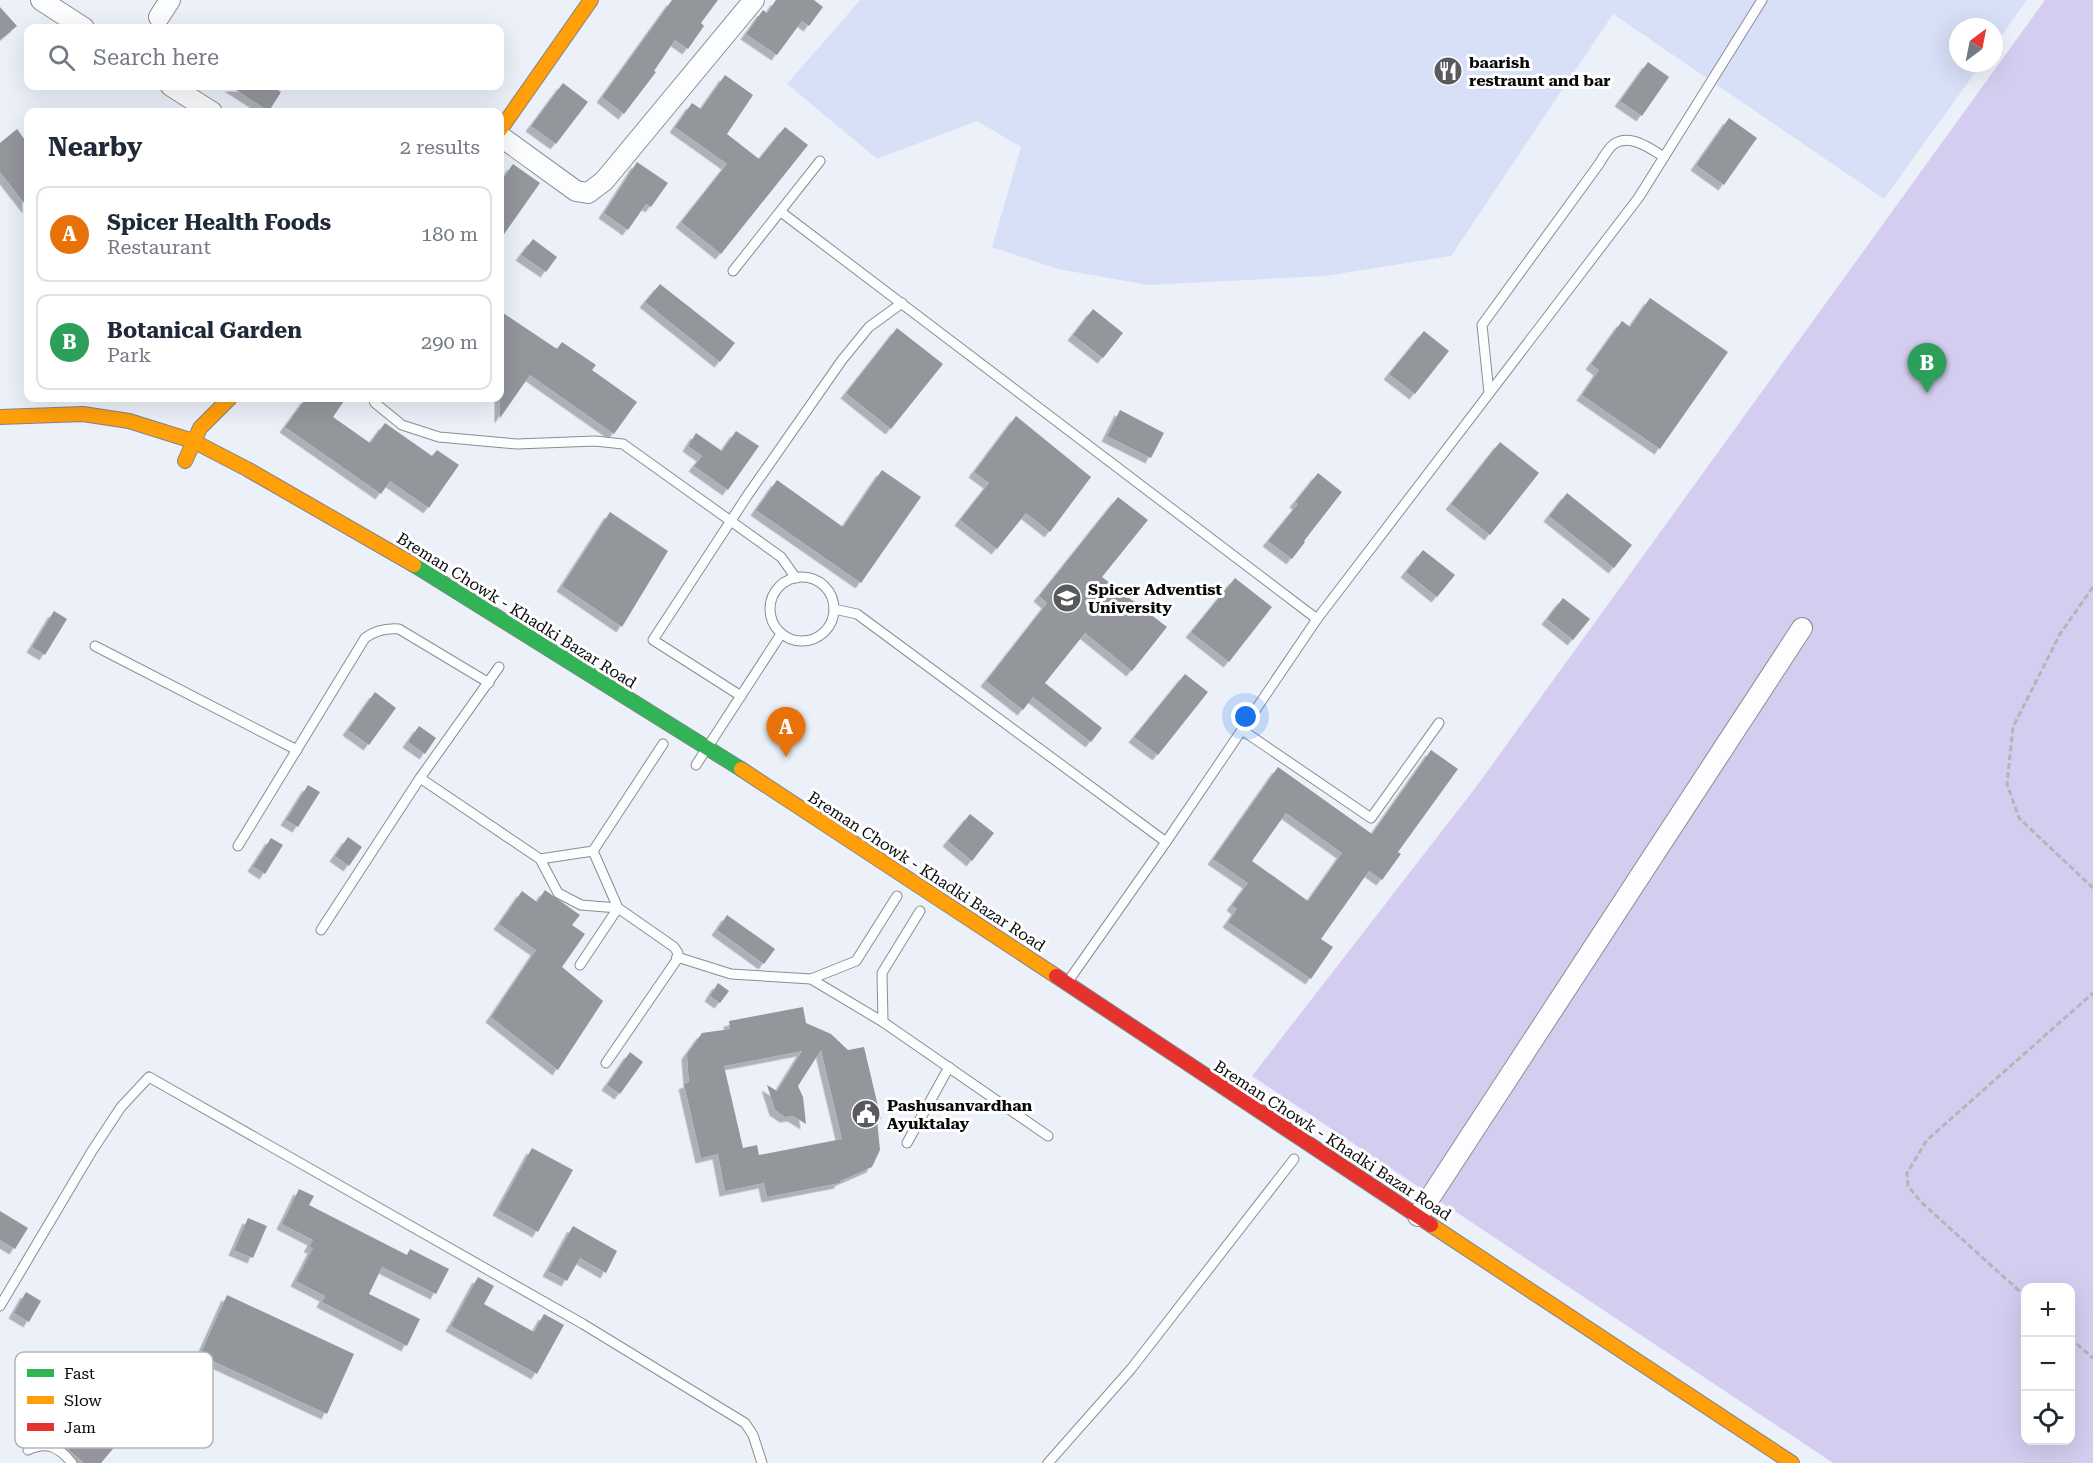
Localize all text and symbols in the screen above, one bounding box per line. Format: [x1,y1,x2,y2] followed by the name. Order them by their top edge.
[1949,18,2003,72] north arrow
[24,24,504,90] search box
[45,41,78,74] icon: search
[93,45,219,70] text: Search here
[1469,53,1611,90] place label: baarish restraunt and bar
[1432,55,1464,87] restaurant icon: baarish restraunt and bar
[48,132,142,162] text: Nearby
[400,135,480,159] text: 2 results
[107,210,331,235] text: Spicer Health Foods
[62,222,77,246] text: A
[421,222,478,246] text: 180 m
[107,235,211,259] text: Restaurant
[107,318,302,343] text: Botanical Garden
[62,330,77,354] text: B
[421,330,478,354] text: 290 m
[107,343,151,367] text: Park
[1908,344,1946,393] pin: B
[393,528,640,692] street label: Breman Chowk - Khadki Bazar Road
[1088,580,1223,617] place label: Spicer Adventist University
[1051,582,1083,614] school or university icon: Spicer Adventist University
[1231,702,1260,731] your location
[766,708,806,757] pin: A
[805,788,1049,955] street label: Breman Chowk - Khadki Bazar Road
[1211,1057,1455,1224] street label: Breman Chowk - Khadki Bazar Road
[887,1096,1033,1133] place label: Pashusanvardhan Ayuktalay
[850,1098,882,1130] public building icon: Pashusanvardhan Ayuktalay
[2021,1283,2075,1445] map controls
[2021,1283,2075,1337] button: +
[2021,1337,2075,1391] button: −
[15,1352,213,1448] legend
[64,1364,95,1383] text: Fast
[64,1391,102,1410] text: Slow
[2021,1391,2075,1445] button: locate
[64,1418,96,1437] text: Jam

